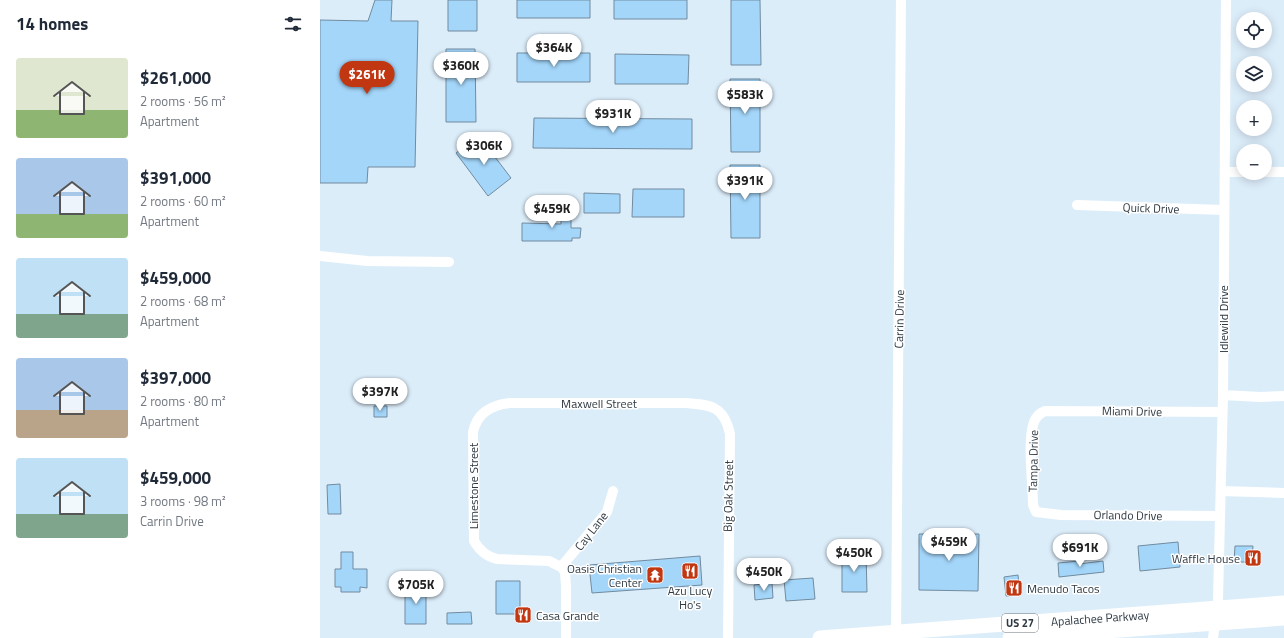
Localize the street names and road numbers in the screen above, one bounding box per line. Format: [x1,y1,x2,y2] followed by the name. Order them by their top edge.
[1122,198,1180,218] street label: Quick Drive
[1214,285,1233,353] street label: Idlewild Drive
[889,289,909,349] street label: Carrin Drive
[561,394,638,413] street label: Maxwell Street
[1102,401,1162,421] street label: Miami Drive
[1023,430,1043,492] street label: Tampa Drive
[464,442,483,529] street label: Limestone Street
[718,459,738,532] street label: Big Oak Street
[1093,505,1163,525] street label: Orlando Drive
[570,507,612,555] street label: Cay Lane
[1050,605,1150,631] street label: Apalachee Parkway
[1002,614,1038,632] road number: US 27

